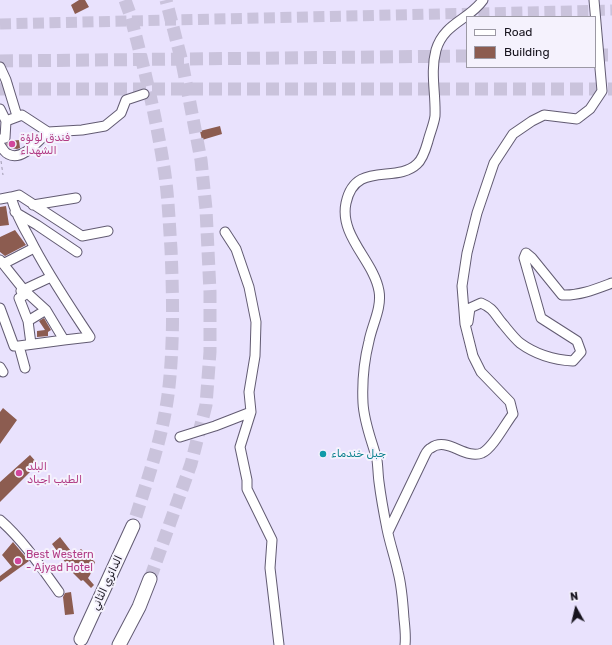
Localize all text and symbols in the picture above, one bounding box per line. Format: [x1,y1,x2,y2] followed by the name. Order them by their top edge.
[466,16,596,68] legend
[504,25,532,39] text: Road
[504,45,550,59] text: Building
[20,131,70,157] place label: فندق لؤلؤة الشهداء
[7,139,17,149] marker: فندق لؤلؤة الشهداء
[331,447,386,461] place label: جبل خندماء
[318,449,328,459] marker: جبل خندماء
[27,460,82,486] place label: البلد الطيب اجياد
[14,468,24,478] marker: البلد الطيب اجياد
[26,548,94,574] place label: Best Western - Ajyad Hotel
[89,553,125,613] street label: الدائري الثاني
[13,556,23,566] marker: Best Western - Ajyad Hotel
[556,589,596,629] north arrow
[569,590,579,604] text: N

